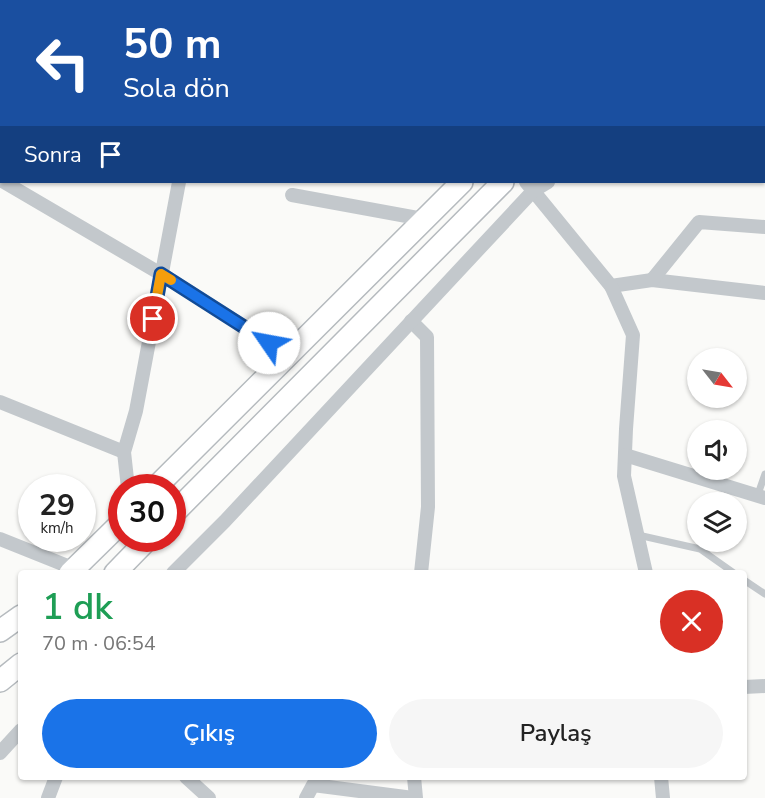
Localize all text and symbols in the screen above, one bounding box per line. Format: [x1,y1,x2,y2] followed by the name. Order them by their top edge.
[123,16,222,73] text: 50 m
[24,24,102,102] icon: left
[123,70,230,107] text: Sola dön
[94,138,127,171] icon: arrive
[24,140,82,170] text: Sonra
[127,293,178,344] pin
[136,302,169,335] icon: arrive
[237,311,301,375] position arrow
[687,348,747,408] north arrow
[687,348,747,552] map controls
[687,420,747,480] button: sound
[108,474,186,552] speed limit sign: 30
[39,485,75,526] text: 29
[687,492,747,552] button: layers
[40,518,74,538] text: km/h
[42,583,113,632] text: 1 dk
[660,590,723,653] button: close
[42,630,156,657] text: 70 m · 06:54
[42,699,377,768] button: Çıkış
[389,699,723,768] button: Paylaş

